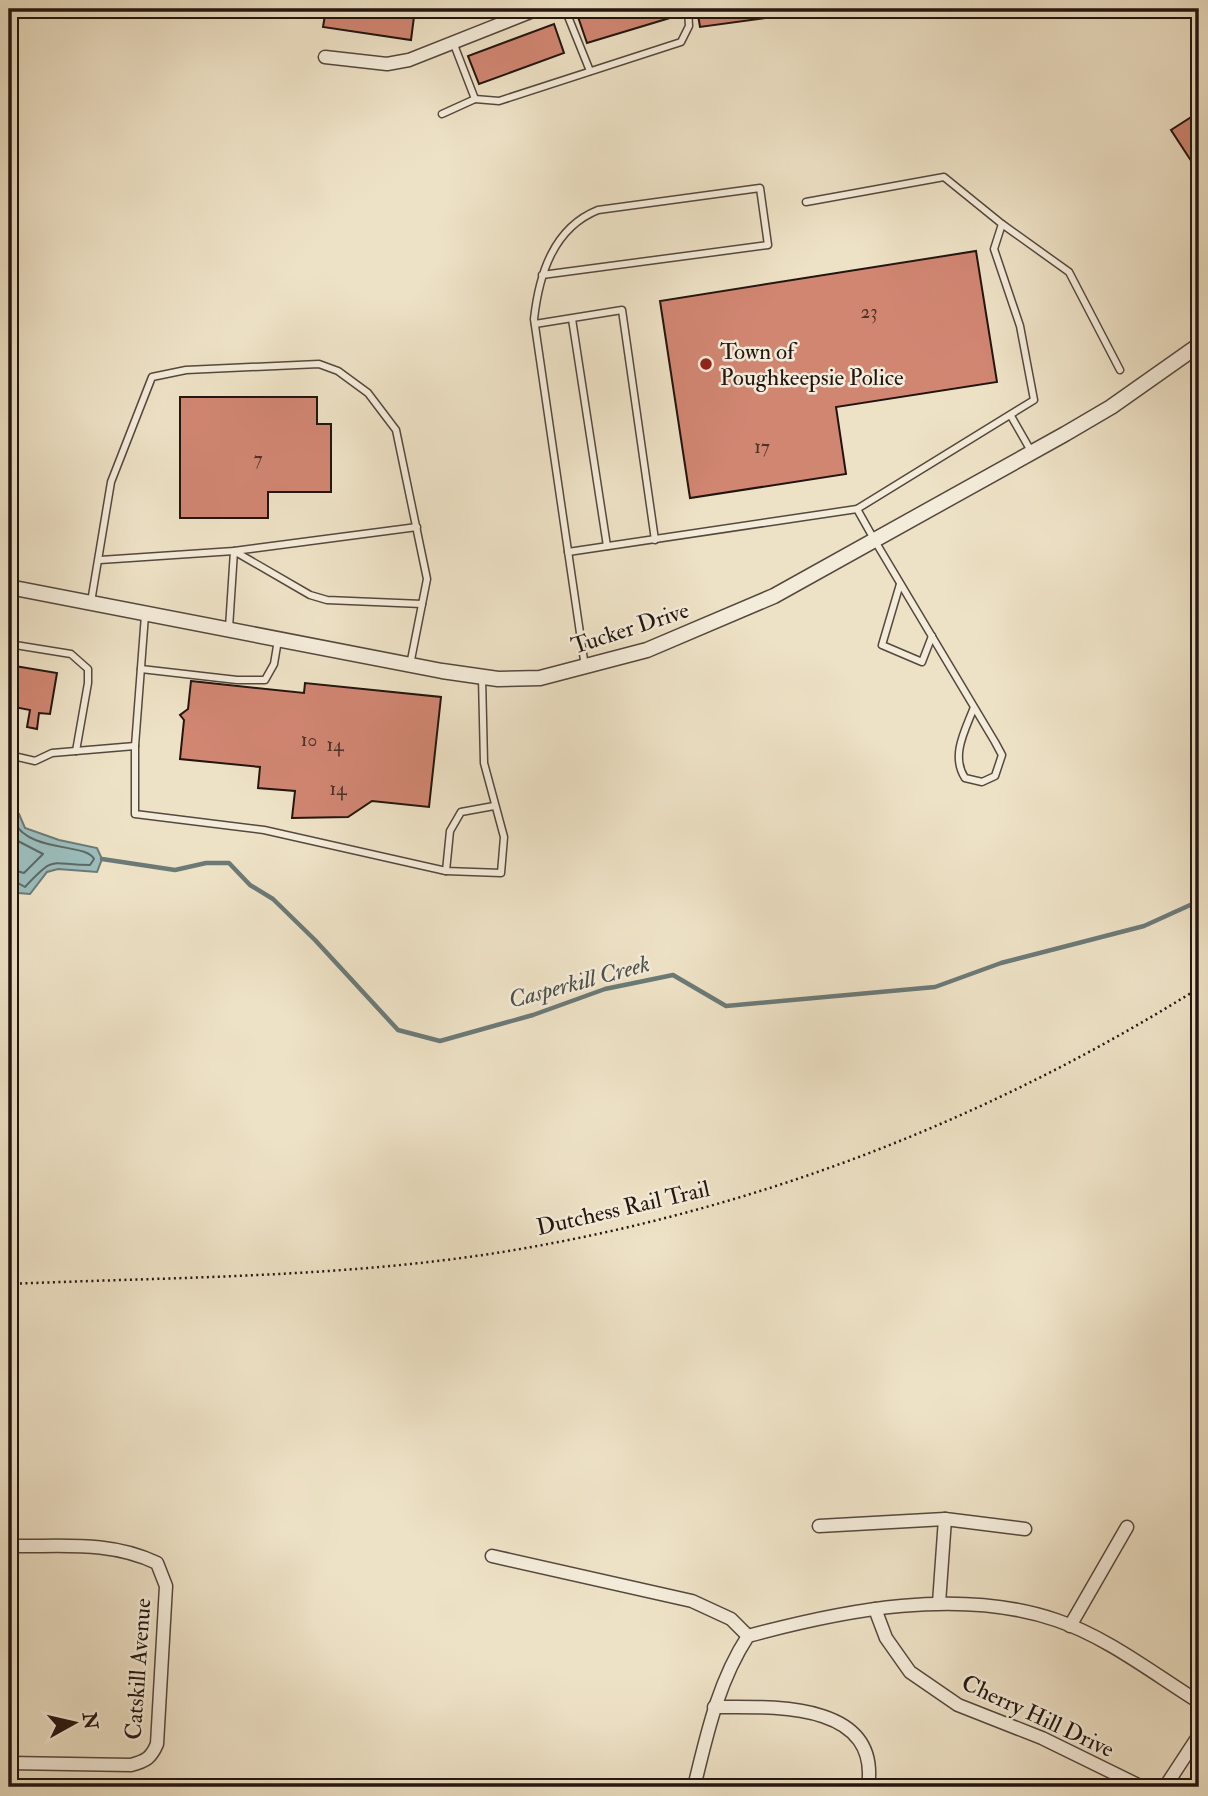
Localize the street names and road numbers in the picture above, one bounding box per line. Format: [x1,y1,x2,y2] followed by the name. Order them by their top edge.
[567,595,693,661] street label: Tucker Drive
[534,1174,713,1242] street label: Dutchess Rail Trail
[119,1597,157,1741] street label: Catskill Avenue
[957,1668,1119,1764] street label: Cherry Hill Drive

